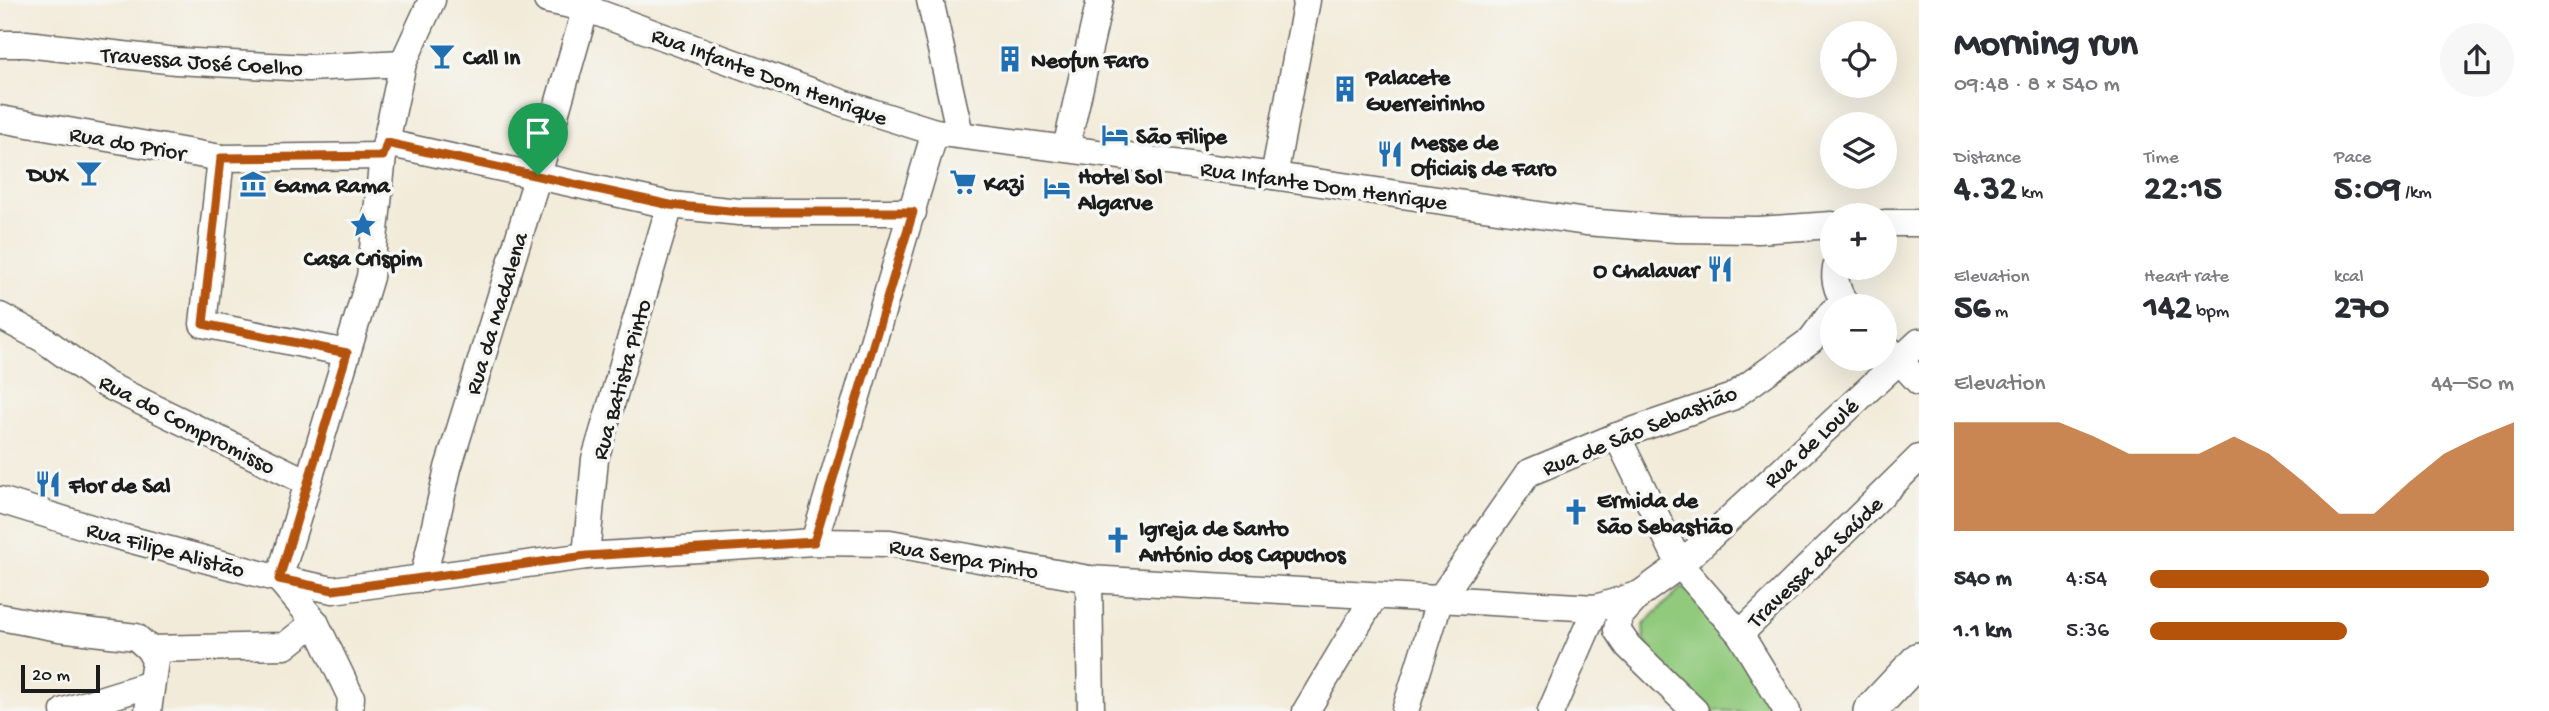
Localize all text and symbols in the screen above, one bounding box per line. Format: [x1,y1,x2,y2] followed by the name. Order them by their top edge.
[1820,21,1897,371] map controls
[1820,21,1897,98] button: locate
[647,23,892,134] street label: Rua Infante Dom Henrique
[2440,23,2514,97] button: share
[1954,24,2138,68] text: Morning run
[427,41,457,71] bar icon: Call In
[98,43,304,84] street label: Travessa José Coelho
[995,44,1025,74] building icon: Neofun Faro
[463,46,521,73] place label: Call In
[1031,49,1149,76] place label: Neofun Faro
[1364,66,1485,119] place label: Palacete Guerreirinho
[1954,72,2120,99] text: 09:48 · 8 × 540 m
[1330,74,1360,104] building icon: Palacete Guerreirinho
[508,103,568,175] pin
[1820,112,1897,189] button: layers
[519,114,557,152] icon: arrive
[1100,120,1130,150] hotel icon: São Filipe
[67,122,190,169] street label: Rua do Prior
[1136,125,1228,152] place label: São Filipe
[1411,131,1557,184] place label: Messe de Oficiais de Faro
[1375,139,1405,169] restaurant icon: Messe de Oficiais de Faro
[1954,147,2021,170] text: Distance
[2144,147,2179,170] text: Time
[2334,147,2371,170] text: Pace
[1198,157,1450,218] street label: Rua Infante Dom Henrique
[74,158,104,188] bar icon: DUX
[26,163,70,190] place label: DUX
[1077,165,1163,218] place label: Hotel Sol Algarve
[948,167,978,197] supermarket icon: Kazi
[238,169,268,199] museum icon: Gama Rama
[1954,170,2017,211] text: 4.32
[2144,170,2222,211] text: 22:15
[2334,170,2401,211] text: 5:09
[983,172,1025,199] place label: Kazi
[1042,173,1072,203] hotel icon: Hotel Sol Algarve
[274,174,391,201] place label: Gama Rama
[2017,182,2043,205] text: km
[2401,182,2432,205] text: /km
[1820,203,1897,280] button: +
[348,210,378,240] place icon: Casa Crispim
[461,228,536,398] street label: Rua da Madalena
[304,247,423,274] place label: Casa Crispim
[1705,254,1735,284] restaurant icon: O Chalavar
[1593,259,1702,286] place label: O Chalavar
[1954,266,2030,289] text: Elevation
[2144,266,2229,289] text: Heart rate
[2334,266,2364,289] text: kcal
[1954,289,1990,330] text: 56
[2144,289,2192,330] text: 142
[2334,289,2389,330] text: 270
[1820,294,1897,371] button: −
[588,296,659,463] street label: Rua Batista Pinto
[1990,301,2008,324] text: m
[2192,301,2229,324] text: bpm
[94,370,279,482] street label: Rua do Compromisso
[1954,371,2045,398] text: Elevation
[2431,371,2514,398] text: 44–50 m
[1539,381,1742,484] street label: Rua de São Sebastião
[1759,393,1866,495] street label: Rua de Loulé
[33,469,63,499] restaurant icon: Flor de Sal
[68,474,171,501] place label: Flor de Sal
[1597,489,1733,542] place label: Ermida de São Sebastião
[1742,491,1891,637] street label: Travessa da Saúde
[1561,497,1591,527] church icon: Ermida de São Sebastião
[83,517,247,585] street label: Rua Filipe Alistão
[1138,517,1347,570] place label: Igreja de Santo António dos Capuchos
[1103,525,1133,555] church icon: Igreja de Santo António dos Capuchos
[887,534,1040,587] street label: Rua Serpa Pinto
[1954,566,2012,593] text: 540 m
[2066,566,2107,593] text: 4:54
[1954,618,2012,645] text: 1.1 km
[2066,618,2109,645] text: 5:36
[21,662,100,694] scale bar
[32,665,70,688] text: 20 m

